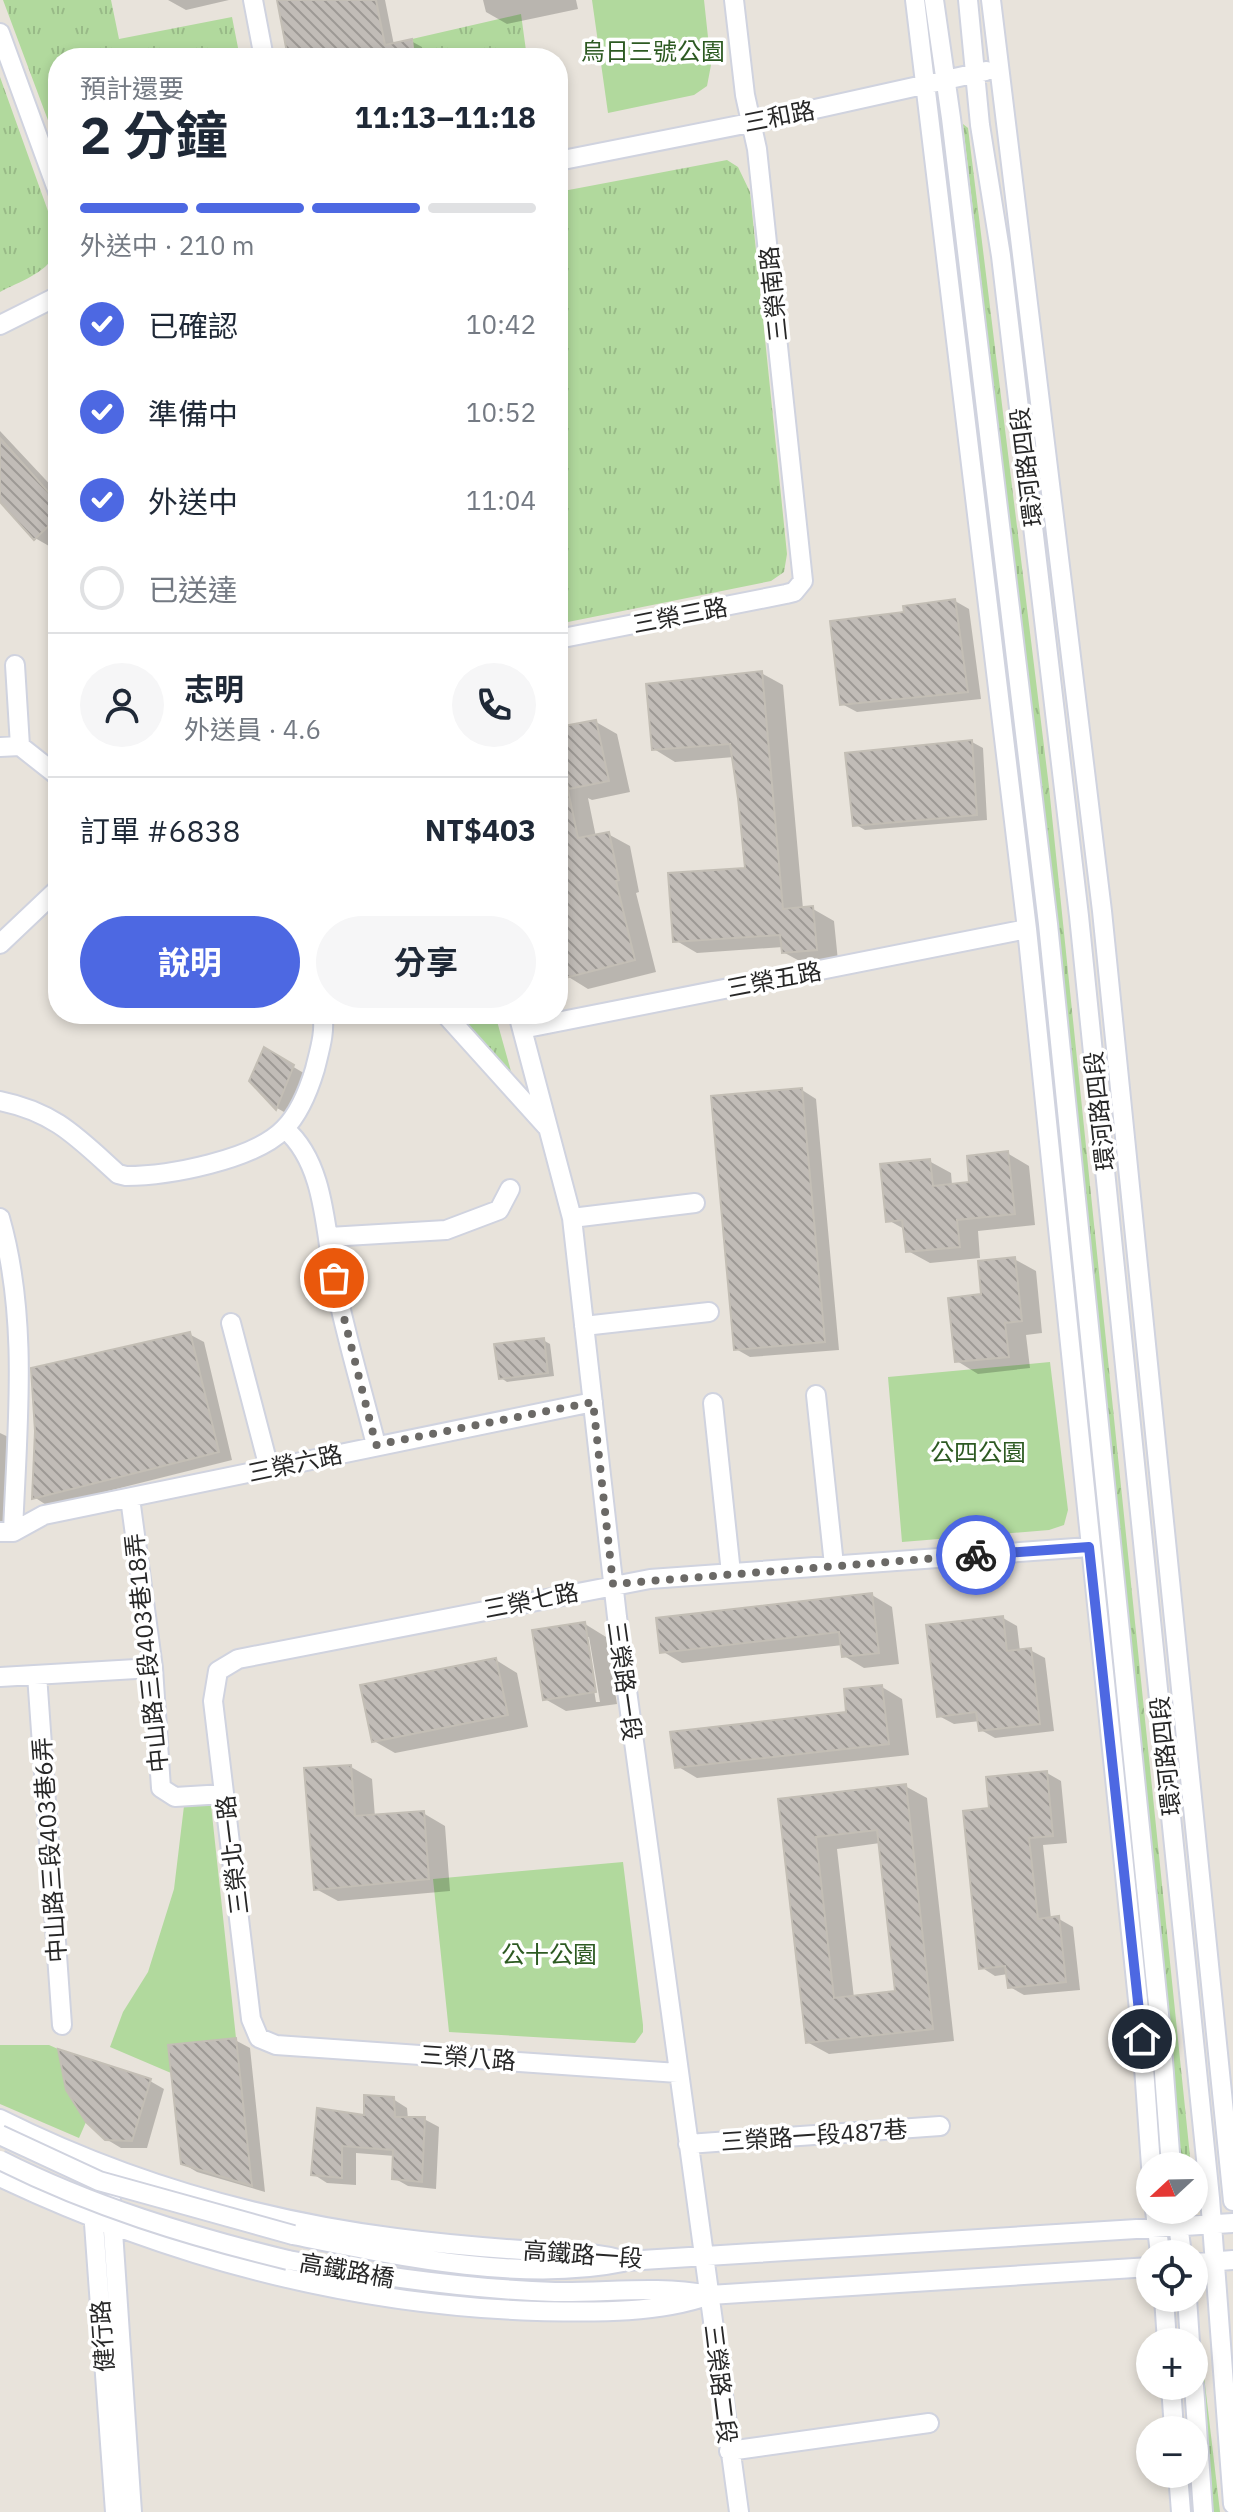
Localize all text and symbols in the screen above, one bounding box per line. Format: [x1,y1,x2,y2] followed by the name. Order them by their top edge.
[581,35,725,67] park label: 烏日三號公園
[80,71,184,105] text: 預計還要
[741,93,817,139] street label: 三和路
[355,97,536,136] text: 11:13–11:18
[80,101,227,168] text: 2 分鐘
[80,228,254,262] text: 外送中 · 210 m
[752,245,794,343] street label: 三榮南路
[80,302,124,346] icon: check
[148,306,238,345] text: 已確認
[466,307,536,341] text: 10:42
[80,390,124,434] icon: check
[148,394,238,433] text: 準備中
[466,395,536,429] text: 10:52
[1003,405,1049,529] street label: 環河路四段
[80,478,124,522] icon: check
[148,482,238,521] text: 外送中
[466,483,536,517] text: 11:04
[148,570,238,609] text: 已送達
[630,590,730,640] street label: 三榮三路
[80,663,164,747] button: person
[452,663,536,747] button: phone
[184,669,244,708] text: 志明
[184,712,321,746] text: 外送員 · 4.6
[425,810,536,849] text: NT$403
[80,811,240,850] text: 訂單 #6838
[80,916,300,1008] button: 說明
[316,916,536,1008] button: 分享
[724,954,824,1004] street label: 三榮五路
[1077,1050,1121,1172] street label: 環河路四段
[300,1244,368,1312] pin
[312,1256,356,1300] icon: bag
[930,1436,1026,1468] park label: 公四公園
[245,1437,345,1489] street label: 三榮六路
[936,1515,1016,1595] courier
[118,1532,174,1774] street label: 中山路三段403巷18弄
[954,1533,998,1577] icon: bike
[481,1575,581,1625] street label: 三榮七路
[601,1619,649,1743] street label: 三榮路一段
[1143,1695,1187,1817] street label: 環河路四段
[25,1736,73,1964] street label: 中山路三段403巷6弄
[209,1793,255,1917] street label: 三榮北一路
[501,1938,597,1970] park label: 公十公園
[1108,2005,1176,2073] pin
[1120,2017,1164,2061] icon: home
[419,2038,517,2076] street label: 三榮八路
[720,2113,908,2157] street label: 三榮路一段487巷
[1136,2152,1208,2224] north arrow
[1136,2152,1208,2488] map controls
[522,2234,644,2274] street label: 高鐵路一段
[1136,2240,1208,2312] button: locate
[297,2246,397,2294] street label: 高鐵路橋
[84,2299,120,2373] street label: 健行路
[698,2322,744,2446] street label: 三榮路二段
[1136,2328,1208,2400] button: +
[1136,2416,1208,2488] button: −

